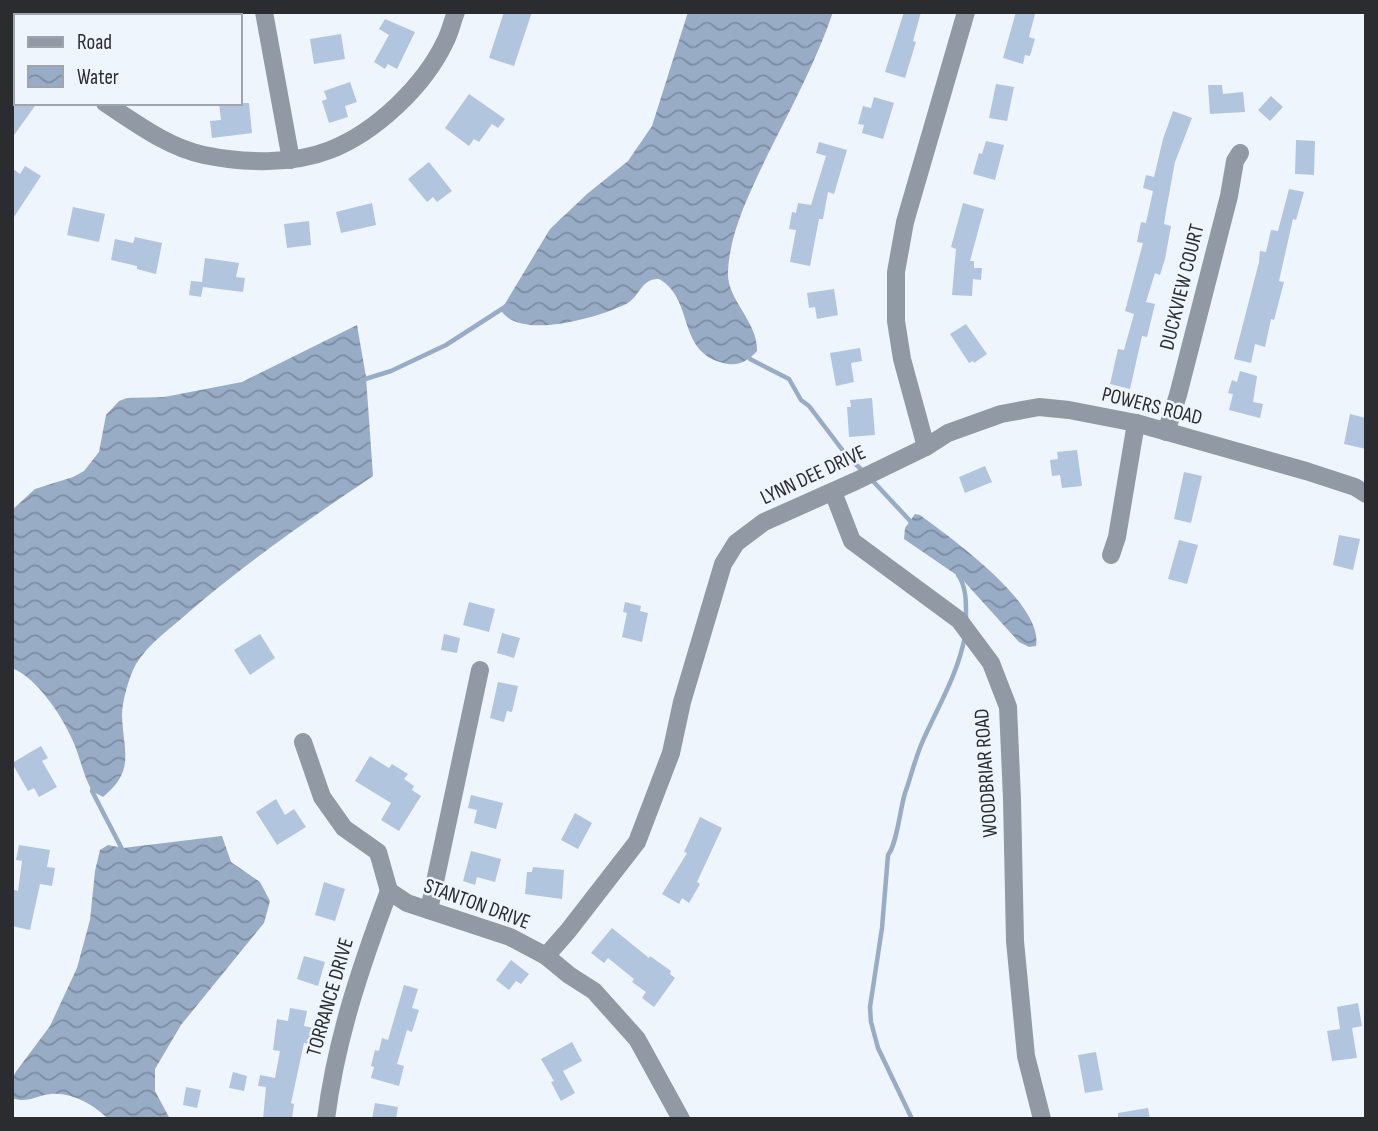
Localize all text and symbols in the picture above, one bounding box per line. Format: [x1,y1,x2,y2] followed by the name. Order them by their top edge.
[14,14,242,105] legend
[77,30,112,55] text: Road
[77,65,119,90] text: Water
[1154,221,1210,353] street label: DUCKVIEW COURT
[1099,381,1205,431] street label: POWERS ROAD
[756,440,870,510] street label: LYNN DEE DRIVE
[969,708,1003,838] street label: WOODBRIAR ROAD
[420,873,534,935] street label: STANTON DRIVE
[301,935,359,1059] street label: TORRANCE DRIVE

